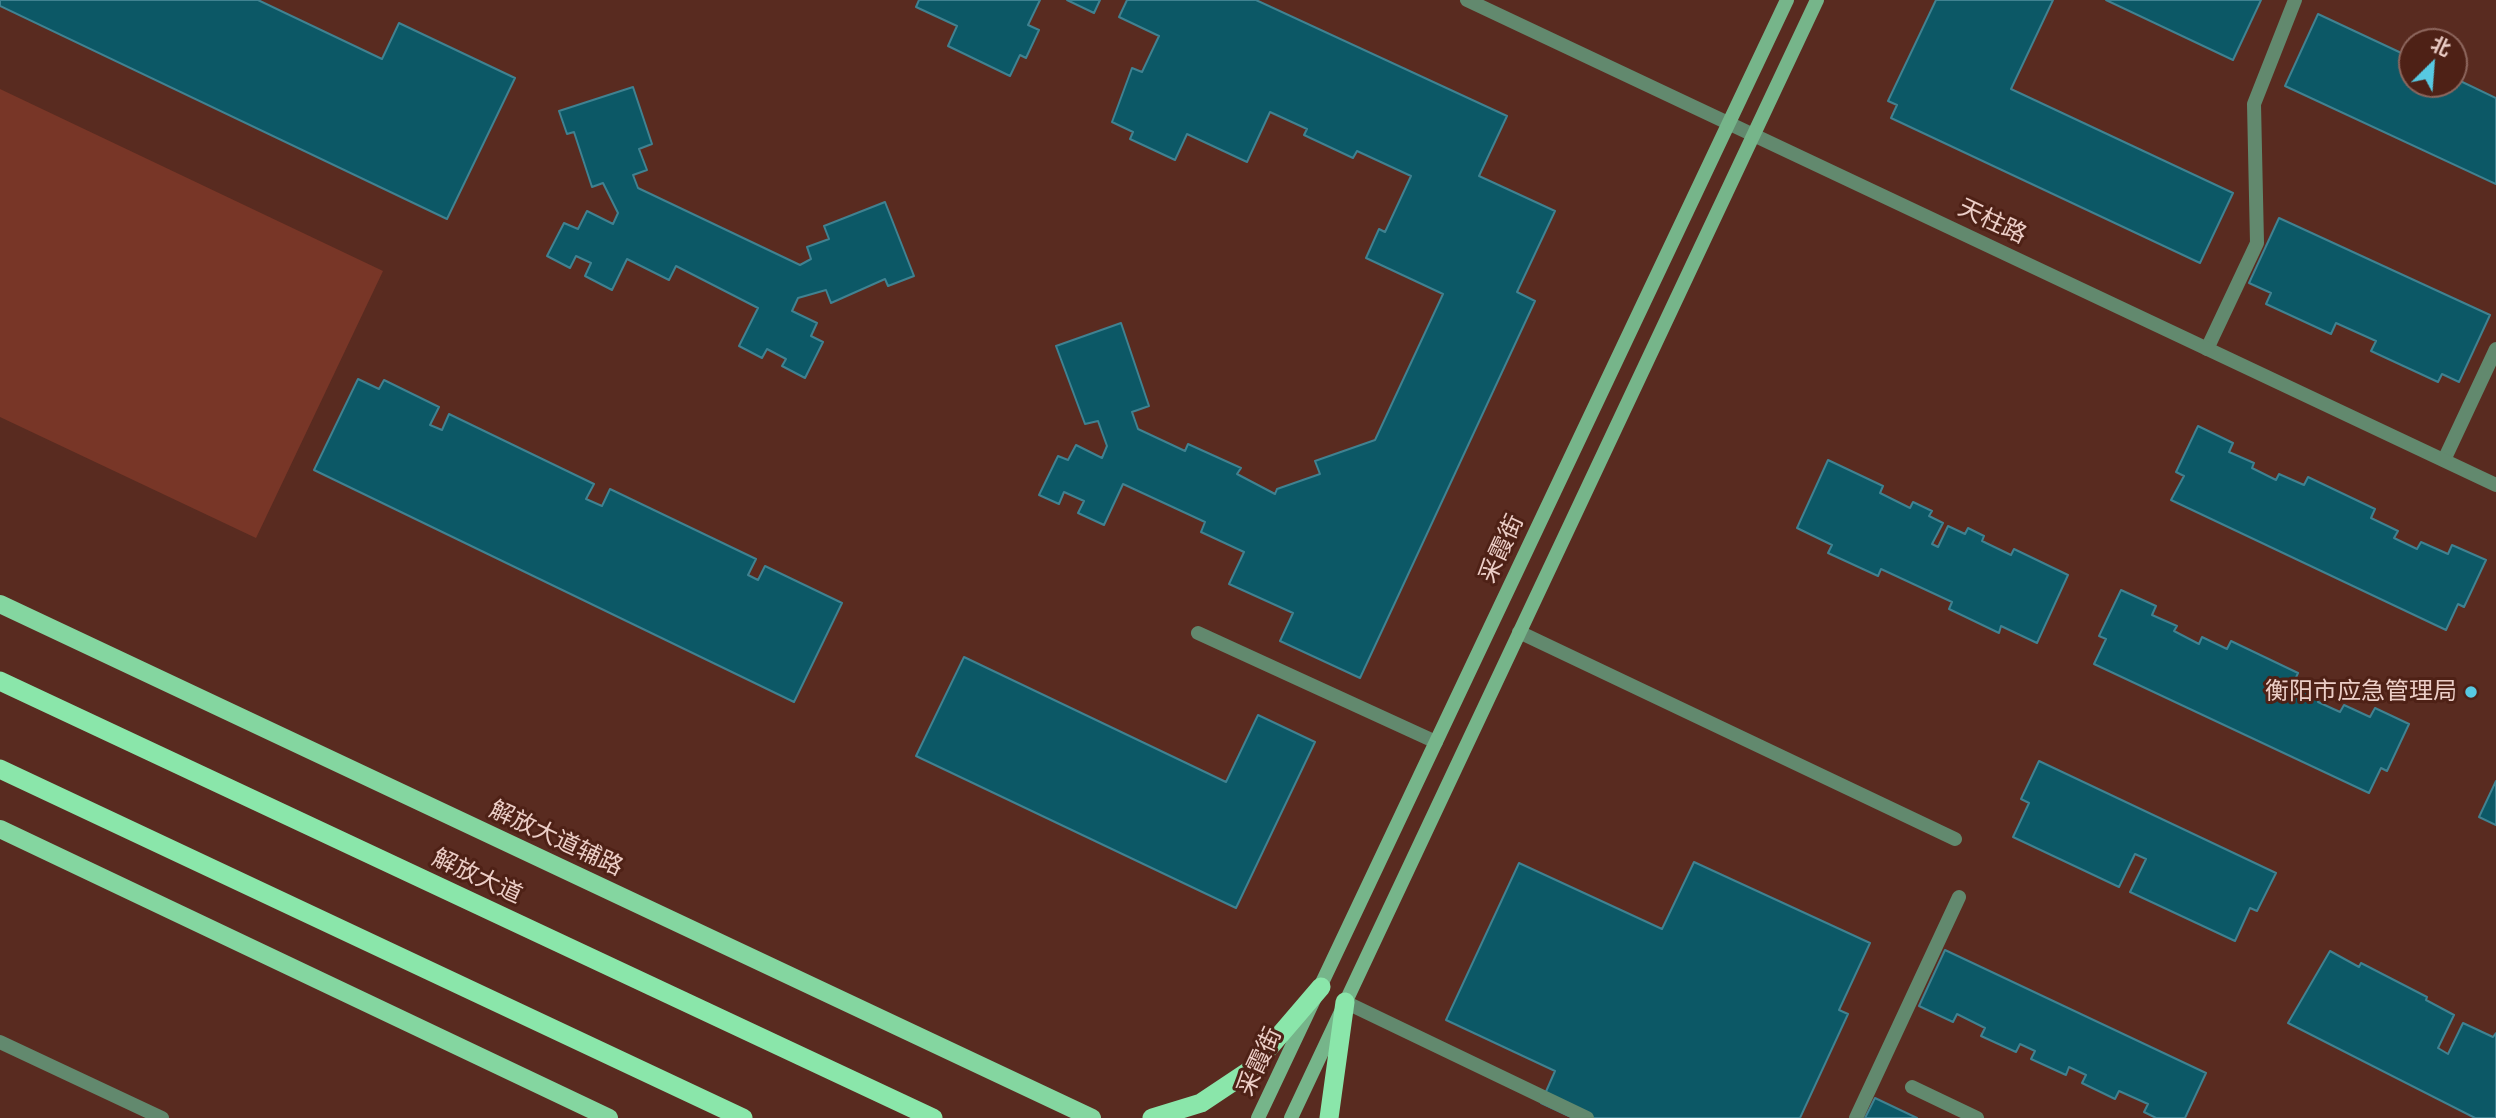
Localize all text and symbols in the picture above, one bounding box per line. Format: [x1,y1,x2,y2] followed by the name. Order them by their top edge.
[2398,28,2468,98] north arrow
[2427,30,2455,62] text: 北
[1953,194,2031,250] street label: 天柱路
[1474,510,1530,588] street label: 采霞街
[2265,678,2457,706] place label: 衡阳市应急管理局
[2463,684,2479,700] marker: 衡阳市应急管理局
[485,796,627,882] street label: 解放大道辅路
[427,844,527,910] street label: 解放大道
[1232,1023,1288,1101] street label: 采霞街

